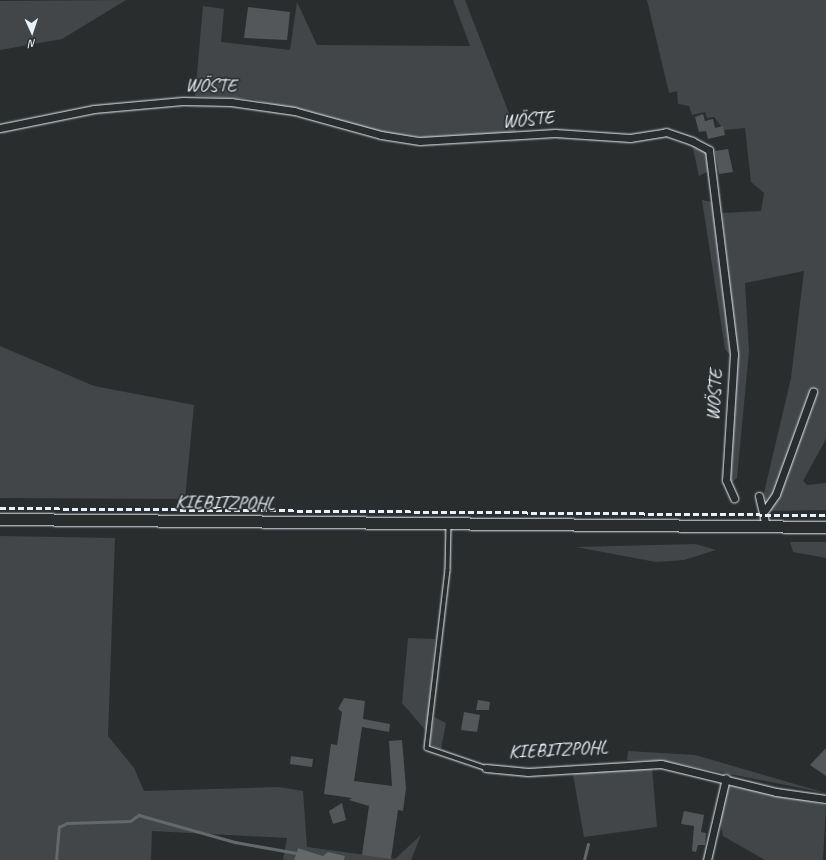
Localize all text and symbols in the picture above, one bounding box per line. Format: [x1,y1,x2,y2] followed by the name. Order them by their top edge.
[12,12,52,52] north arrow
[29,37,36,51] text: N
[185,74,237,98] street label: WÖSTE
[501,106,555,134] street label: WÖSTE
[702,369,728,421] street label: WÖSTE
[175,491,275,515] street label: KIEBITZPOHL
[508,736,608,764] street label: KIEBITZPOHL

